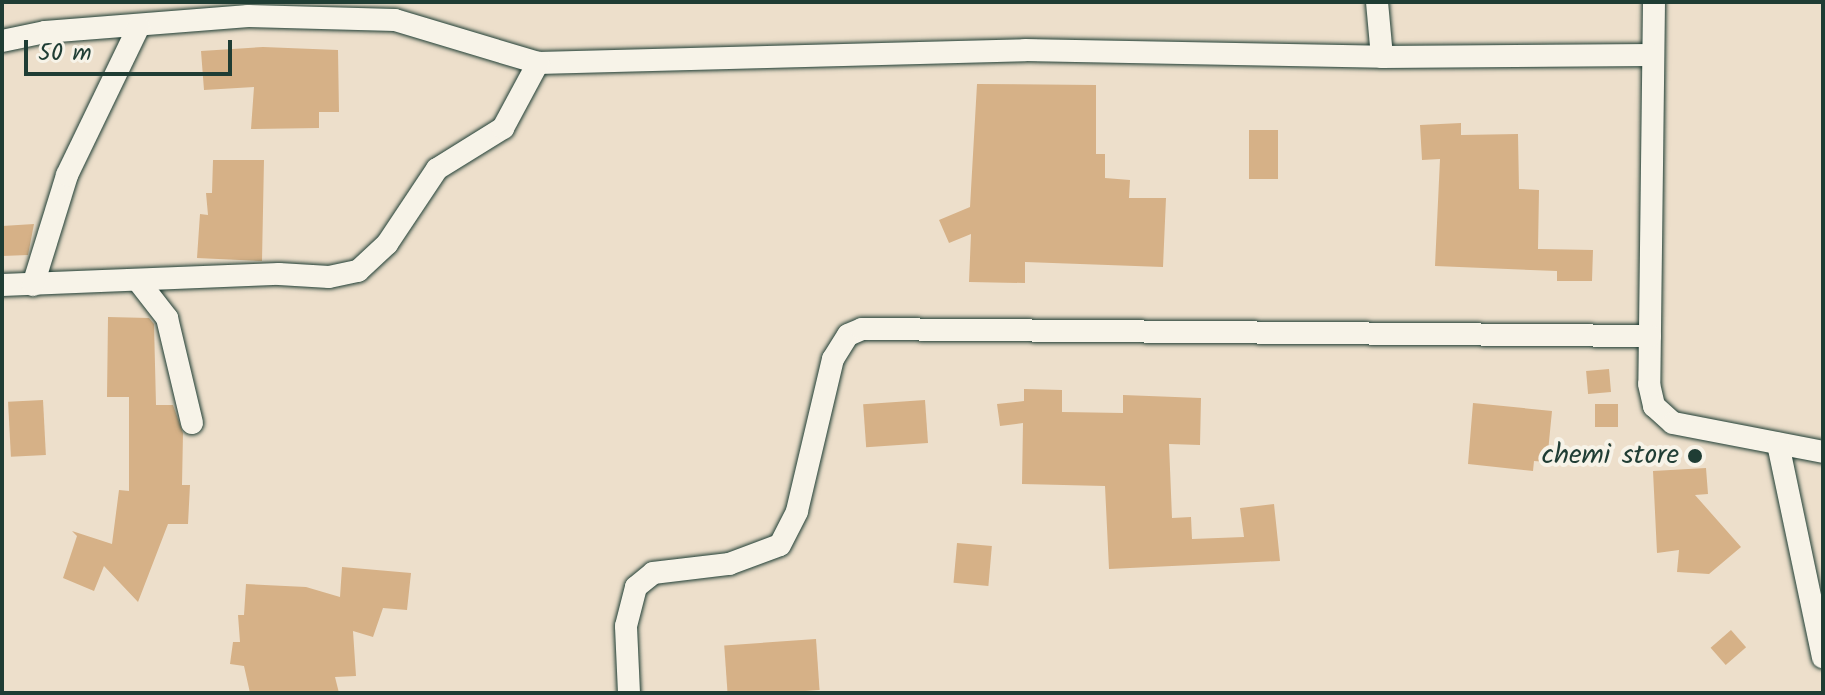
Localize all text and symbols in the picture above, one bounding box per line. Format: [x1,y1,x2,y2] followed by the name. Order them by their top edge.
[28,24,236,74] scale bar
[38,34,92,73] text: 50 m
[1541,439,1679,473] place label: chemi store
[1686,447,1704,465] marker: chemi store

